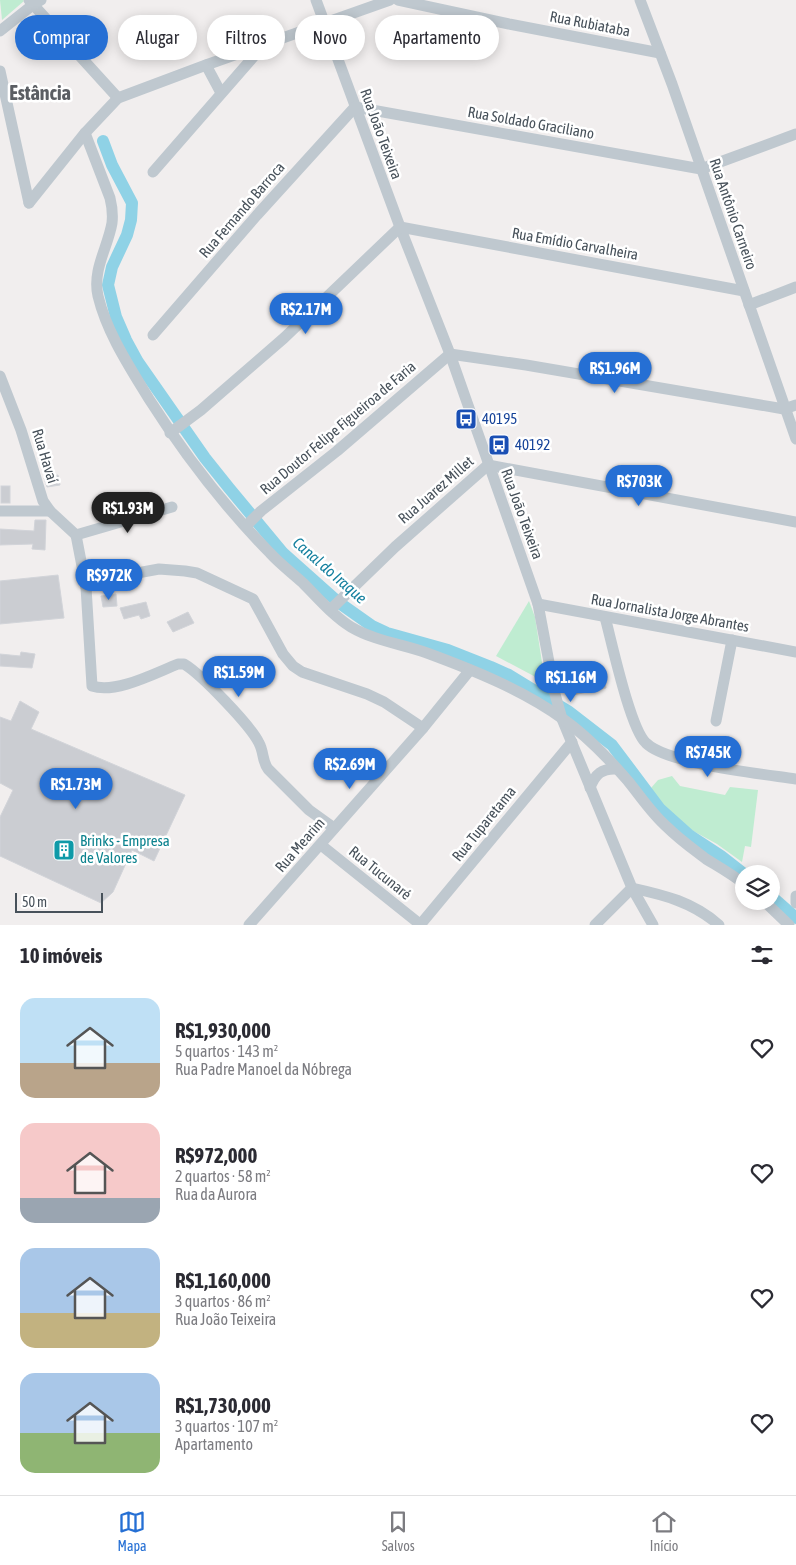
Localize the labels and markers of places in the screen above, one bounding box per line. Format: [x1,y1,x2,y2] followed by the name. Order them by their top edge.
[260,292,352,335] pin: R$2.17M
[569,352,661,394] pin: R$1.96M
[454,407,478,431] bus stop icon: 40195
[482,410,517,427] place label: 40195
[487,433,511,457] bus stop icon: 40192
[515,436,550,453] place label: 40192
[598,464,680,507] pin: R$703K
[82,492,174,534] pin: R$1.93M
[68,558,150,601] pin: R$972K
[193,656,285,698] pin: R$1.59M
[525,660,617,703] pin: R$1.16M
[667,736,749,778] pin: R$745K
[304,748,396,790] pin: R$2.69M
[30,768,122,810] pin: R$1.73M
[80,832,170,866] place label: Brinks - Empresa de Valores
[52,838,76,862] building icon: Brinks - Empresa de Valores

